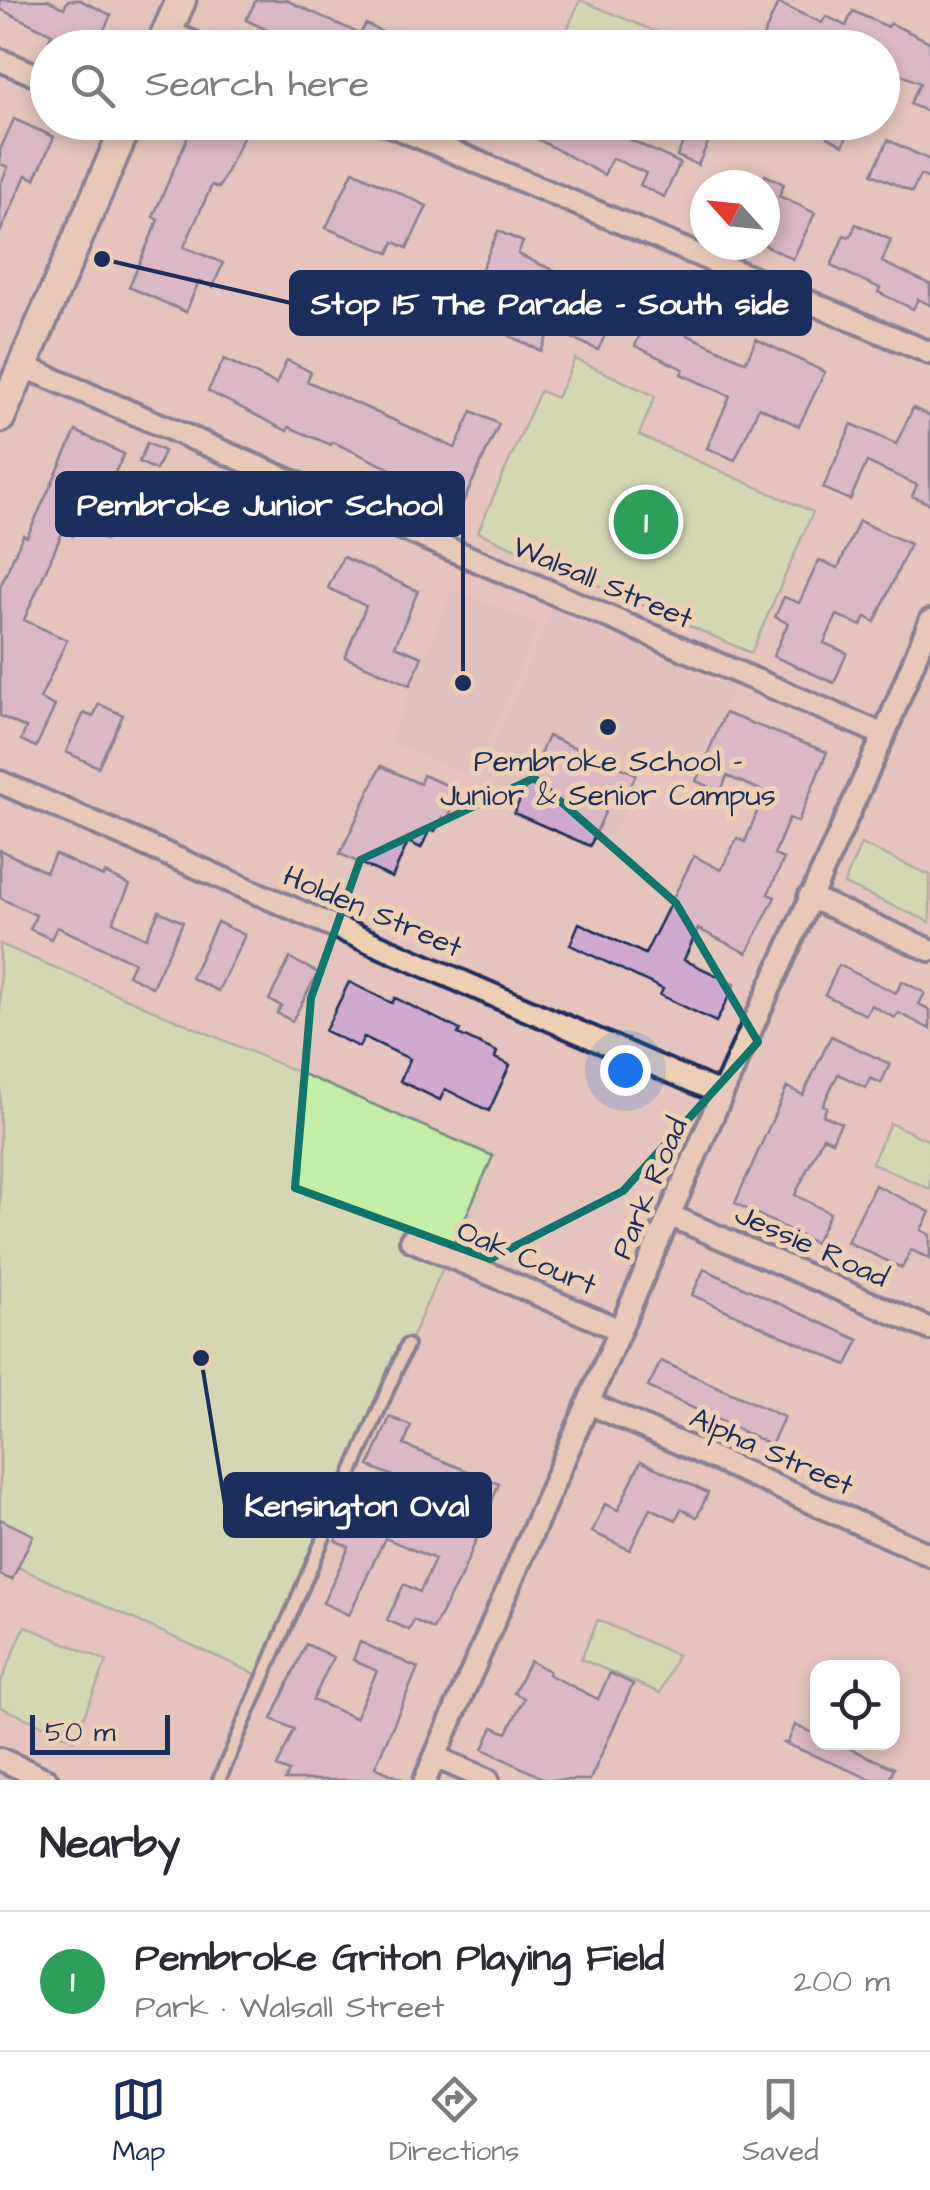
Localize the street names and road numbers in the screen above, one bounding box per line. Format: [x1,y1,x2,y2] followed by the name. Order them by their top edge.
[506,526,699,640] street label: Walsall Street
[277,855,469,969] street label: Holden Street
[601,1111,699,1266] street label: Park Road
[728,1193,895,1298] street label: Jessie Road
[450,1210,603,1306] street label: Oak Court
[683,1397,860,1507] street label: Alpha Street

